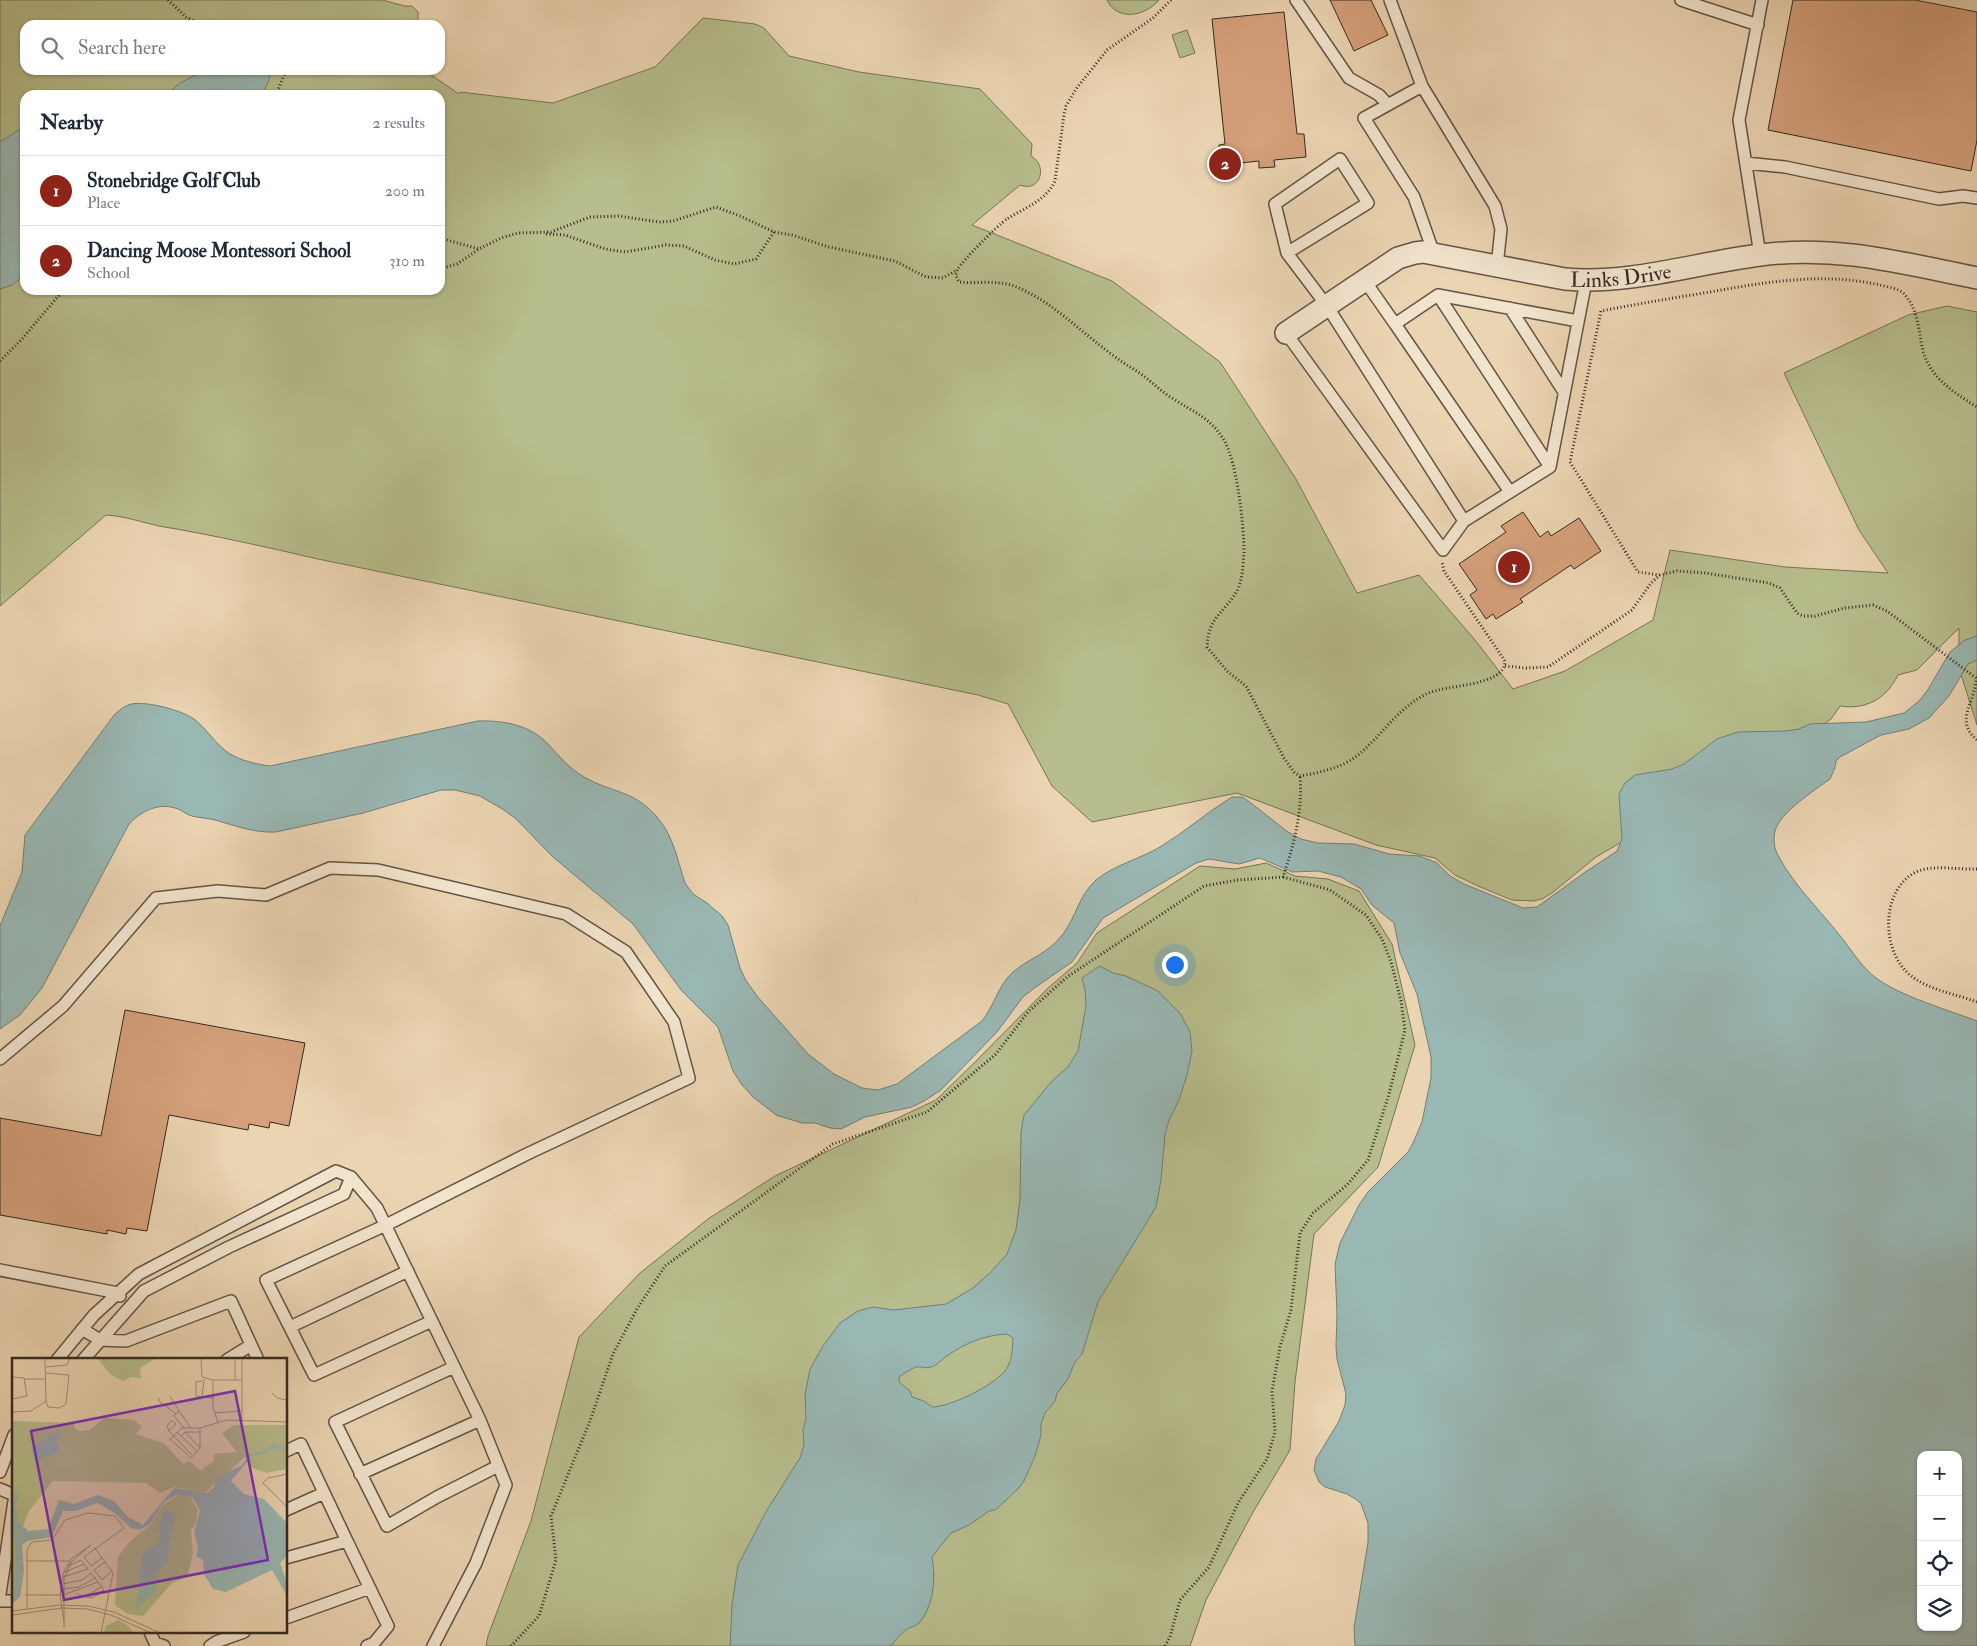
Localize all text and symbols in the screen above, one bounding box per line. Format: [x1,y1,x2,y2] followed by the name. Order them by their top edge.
[20,20,445,75] search box
[38,34,66,62] icon: search
[78,36,166,60] text: Search here
[40,109,103,136] text: Nearby
[372,113,425,133] text: 2 results
[1209,145,1241,183] pin: 2
[87,169,260,193] text: Stonebridge Golf Club
[53,181,59,201] text: 1
[385,181,425,201] text: 200 m
[87,193,120,213] text: Place
[87,239,351,263] text: Dancing Moose Montessori School
[52,251,60,271] text: 2
[389,251,425,271] text: 310 m
[1570,257,1673,294] street label: Links Drive
[87,263,130,283] text: School
[1498,548,1530,586] pin: 1
[1162,952,1188,978] your location
[12,1358,288,1634] inset map
[1917,1451,1962,1631] map controls
[1917,1451,1962,1496] button: +
[1917,1496,1962,1541] button: −
[1917,1541,1962,1586] button: locate
[1917,1586,1962,1631] button: layers

